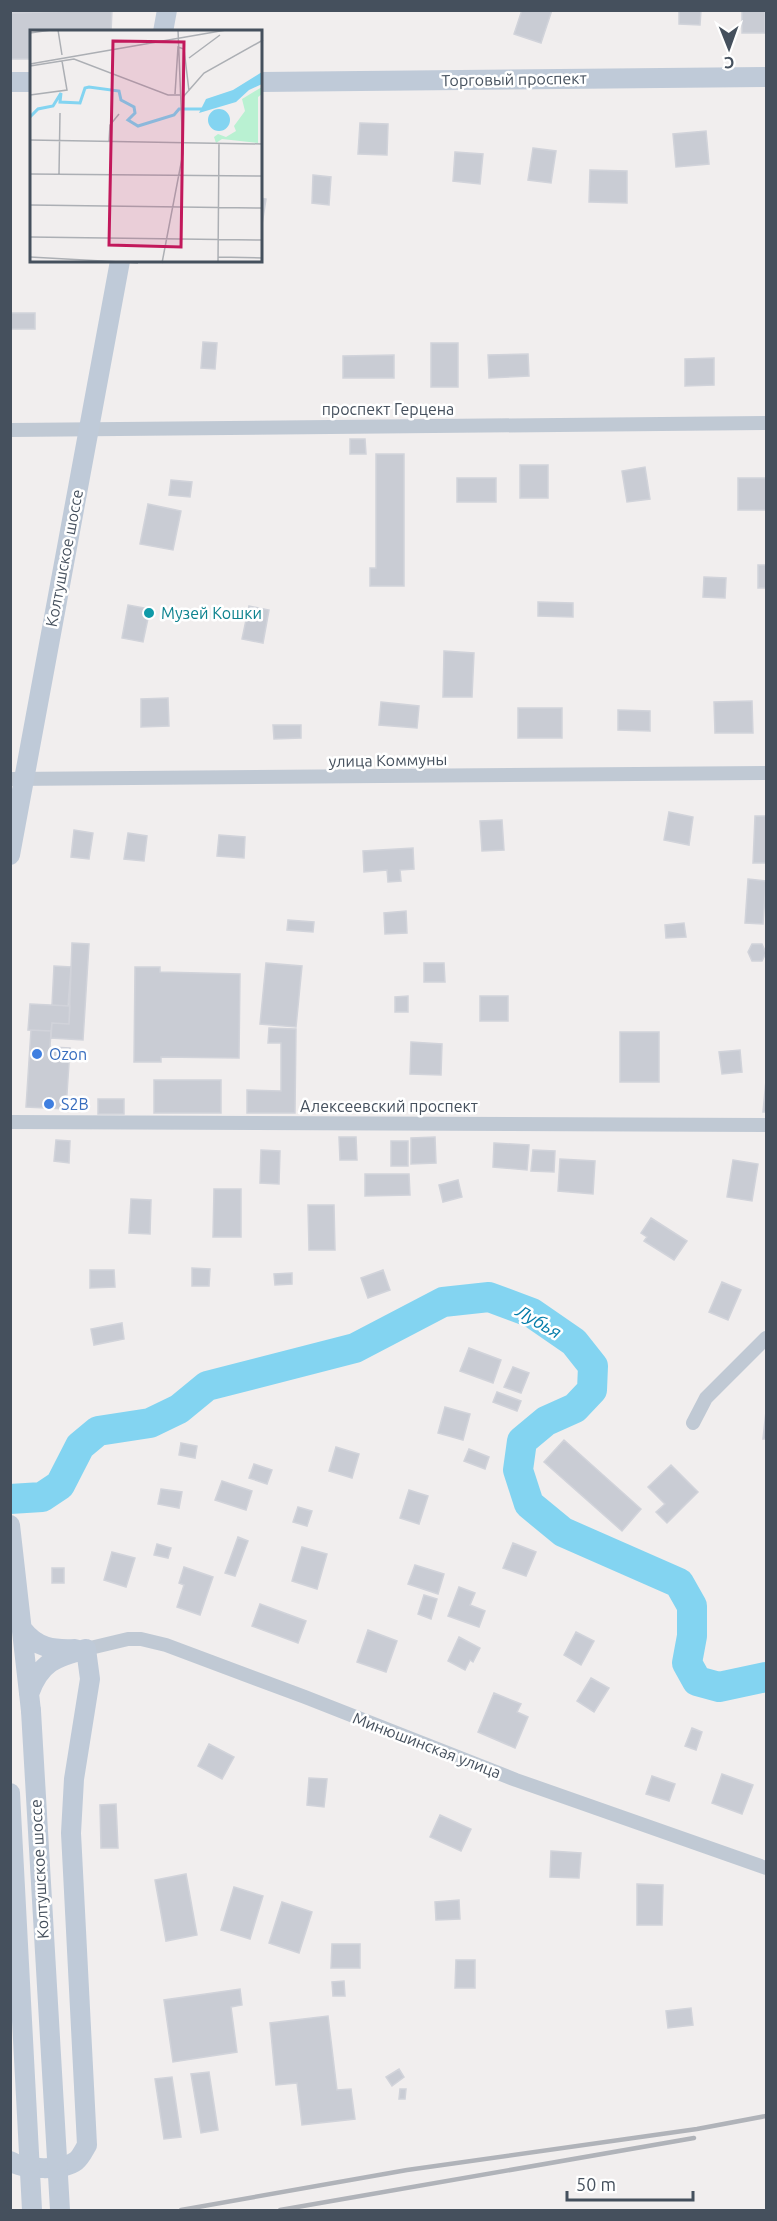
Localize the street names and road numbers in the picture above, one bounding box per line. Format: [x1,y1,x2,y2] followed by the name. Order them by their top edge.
[441,69,587,89] street label: Торговый проспект
[322,400,454,418] street label: проспект Герцена
[42,488,86,628] street label: Колтушское шоссе
[329,750,447,770] street label: улица Коммуны
[300,1097,478,1115] street label: Алексеевский проспект
[350,1708,504,1782] street label: Минюшинская улица
[26,1799,52,1939] street label: Колтушское шоссе

